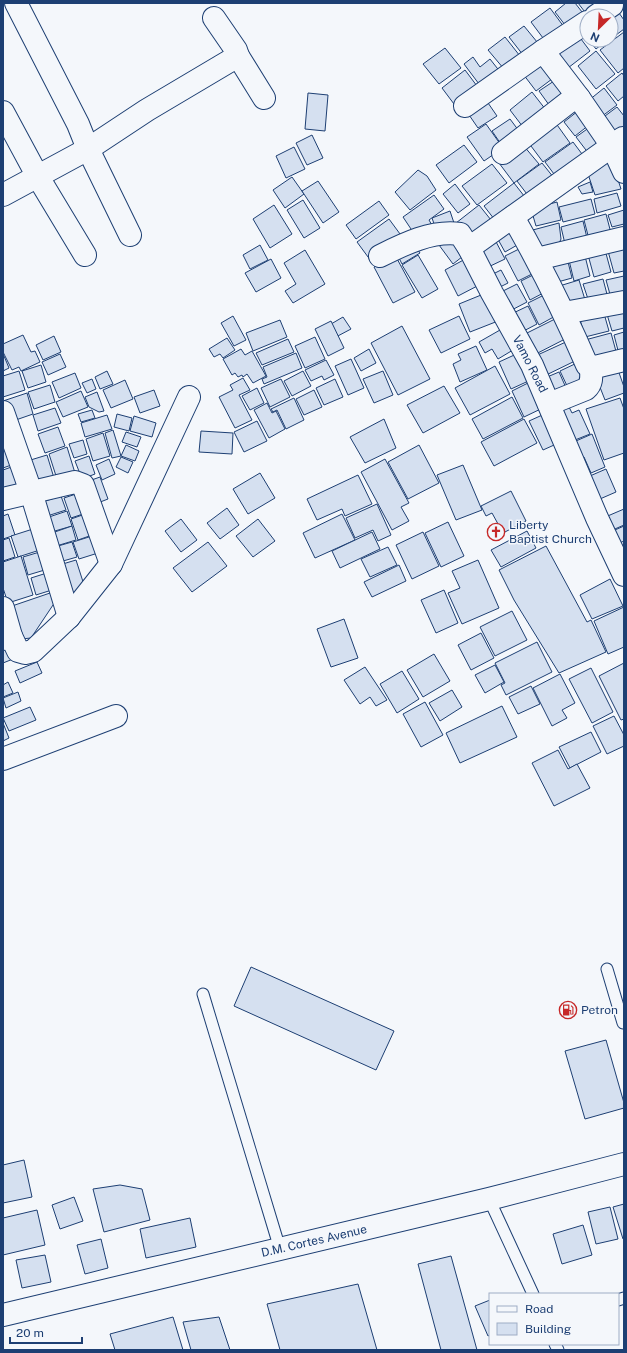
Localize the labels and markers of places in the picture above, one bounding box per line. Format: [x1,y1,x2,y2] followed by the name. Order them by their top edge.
[509,518,592,546] place label: Liberty Baptist Church
[486,522,506,542] church icon: Liberty Baptist Church
[558,1000,578,1020] fuel station icon: Petron
[581,1003,618,1017] place label: Petron

